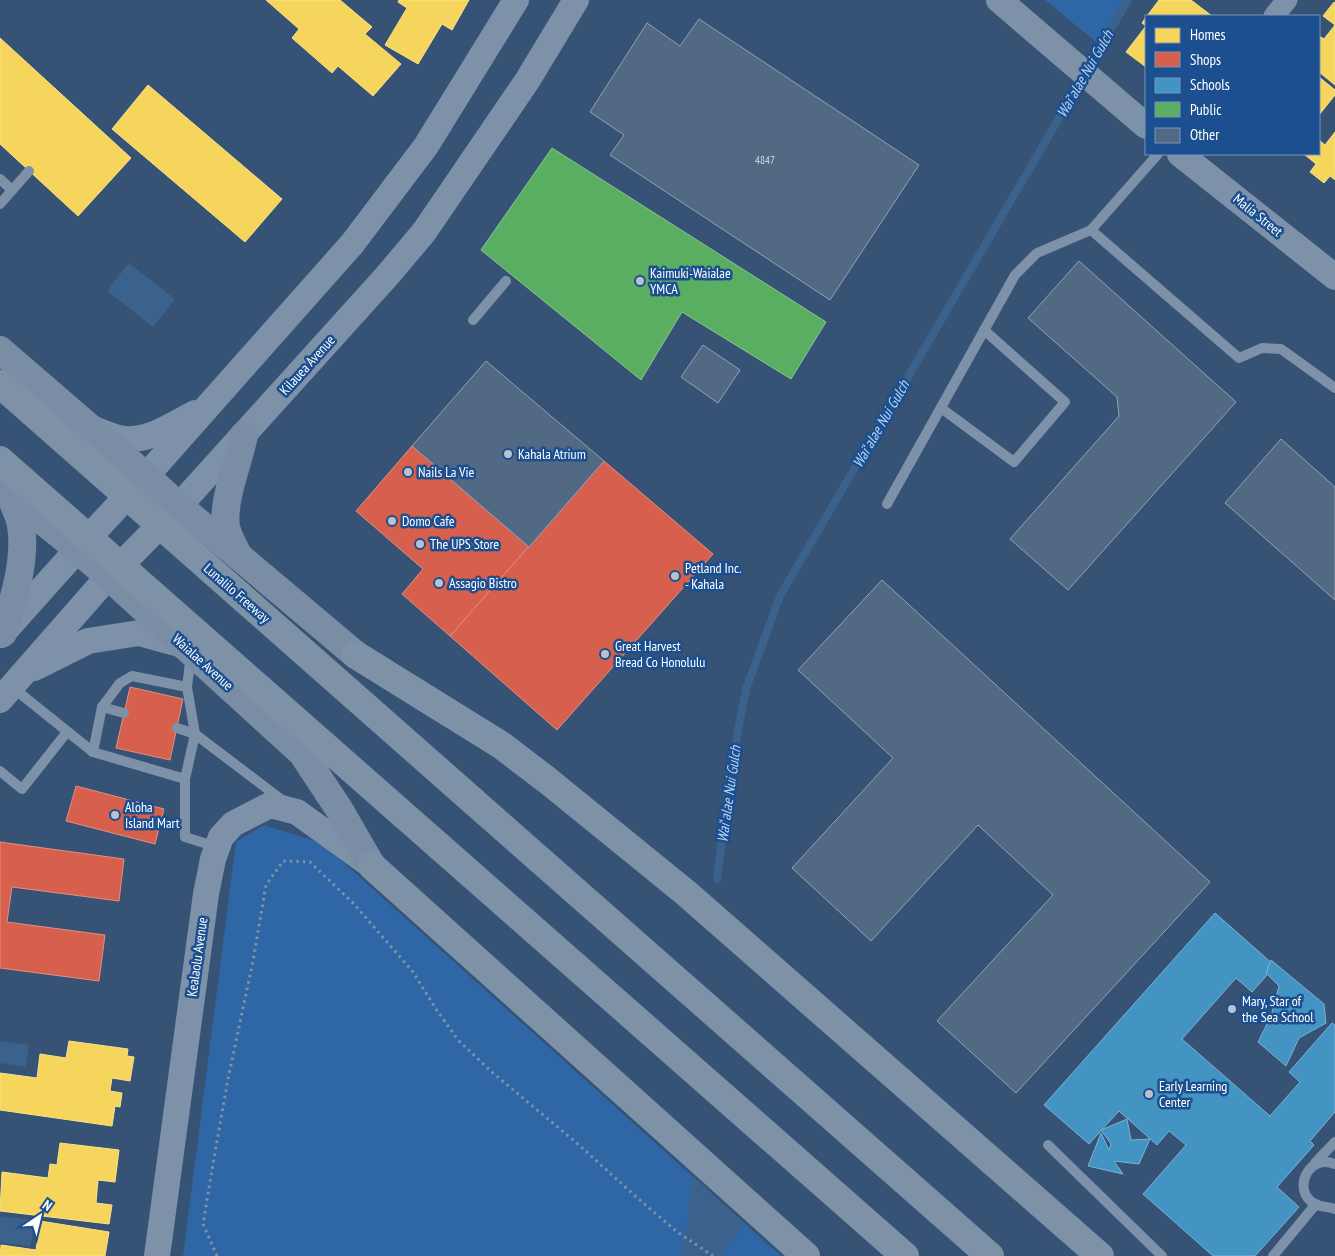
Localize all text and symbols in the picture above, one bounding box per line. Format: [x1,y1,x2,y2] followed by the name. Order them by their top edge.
[1145,15,1320,155] legend
[1190,25,1226,44] text: Homes
[1052,26,1118,121] water label: Waiʻalae Nui Gulch
[1190,50,1221,69] text: Shops
[1190,75,1230,94] text: Schools
[1190,100,1222,119] text: Public
[1190,125,1220,144] text: Other
[755,153,775,167] house number: 4847
[1230,190,1286,240] street label: Malia Street
[650,264,731,298] place label: Kaimuki-Waialae YMCA
[634,275,646,287] marker: Kaimuki-Waialae YMCA
[275,331,339,399] street label: Kilauea Avenue
[848,376,914,471] water label: Waiʻalae Nui Gulch
[518,445,586,463] place label: Kahala Atrium
[502,448,514,460] marker: Kahala Atrium
[418,463,474,481] place label: Nails La Vie
[402,466,414,478] marker: Nails La Vie
[402,512,455,530] place label: Domo Cafe
[386,515,398,527] marker: Domo Cafe
[430,535,499,553] place label: The UPS Store
[414,538,426,550] marker: The UPS Store
[200,559,274,627] street label: Lunalilo Freeway
[685,559,741,593] place label: Petland Inc. - Kahala
[669,570,681,582] marker: Petland Inc. - Kahala
[449,574,517,592] place label: Assagio Bistro
[433,577,445,589] marker: Assagio Bistro
[169,630,237,694] street label: Waialae Avenue
[615,637,705,671] place label: Great Harvest Bread Co Honolulu
[599,648,611,660] marker: Great Harvest Bread Co Honolulu
[712,743,745,843] water label: Waiʻalae Nui Gulch
[125,798,180,832] place label: Aloha Island Mart
[109,809,121,821] marker: Aloha Island Mart
[183,916,212,998] street label: Kealaolu Avenue
[1242,992,1314,1026] place label: Mary, Star of the Sea School
[1226,1003,1238,1015] marker: Mary, Star of the Sea School
[1159,1077,1227,1111] place label: Early Learning Center
[1143,1088,1155,1100] marker: Early Learning Center
[15,1191,65,1241] north arrow
[39,1196,56,1215] text: N

